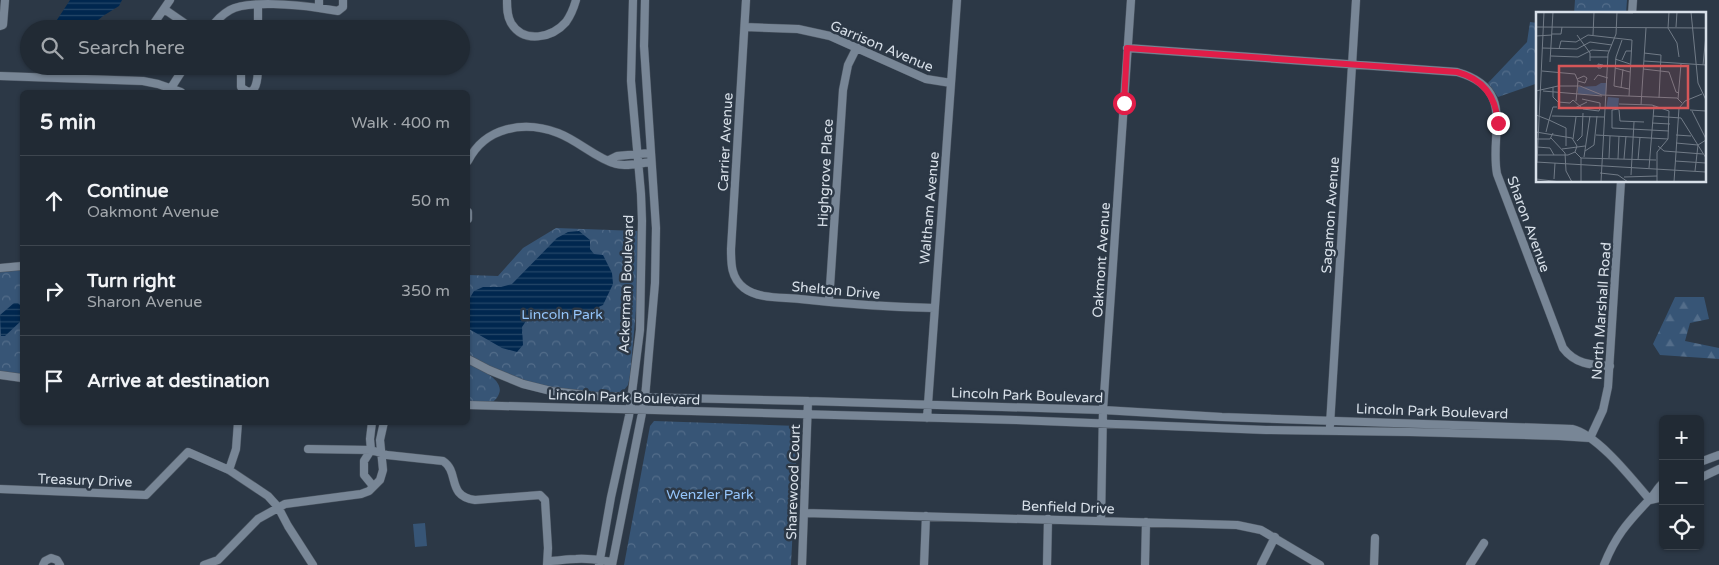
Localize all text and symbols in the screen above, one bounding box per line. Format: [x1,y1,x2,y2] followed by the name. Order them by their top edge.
[1536,12,1706,182] inset map
[828,17,936,76] street label: Garrison Avenue
[20,20,470,75] search box
[38,34,66,62] icon: search
[78,37,185,59] text: Search here
[714,92,737,192] street label: Carrier Avenue
[1113,92,1136,115] route start
[40,110,96,135] text: 5 min
[1487,112,1510,135] route end
[351,113,450,133] text: Walk · 400 m
[814,118,837,228] street label: Highgrove Place
[916,151,943,265] street label: Waltham Avenue
[1318,156,1343,274] street label: Sagamon Avenue
[1503,174,1554,275] street label: Sharon Avenue
[87,180,169,202] text: Continue
[40,187,68,215] icon: ahead
[411,191,450,211] text: 50 m
[87,202,219,222] text: Oakmont Avenue
[1089,202,1114,318] street label: Oakmont Avenue
[616,214,637,354] street label: Ackerman Boulevard
[1588,242,1615,381] street label: North Marshall Road
[87,270,175,292] text: Turn right
[40,277,68,305] icon: right
[791,278,881,303] street label: Shelton Drive
[401,281,450,301] text: 350 m
[87,292,202,312] text: Sharon Avenue
[521,306,603,323] park label: Lincoln Park
[40,367,68,395] icon: arrive
[87,370,270,392] text: Arrive at destination
[951,384,1103,407] street label: Lincoln Park Boulevard
[548,386,700,409] street label: Lincoln Park Boulevard
[1356,400,1508,423] street label: Lincoln Park Boulevard
[1659,415,1704,550] map controls
[1659,415,1704,460] button: +
[783,423,804,540] street label: Sharewood Court
[1659,460,1704,505] button: −
[37,470,133,491] street label: Treasury Drive
[666,486,754,503] park label: Wenzler Park
[1021,497,1115,518] street label: Benfield Drive
[1659,505,1704,550] button: locate

